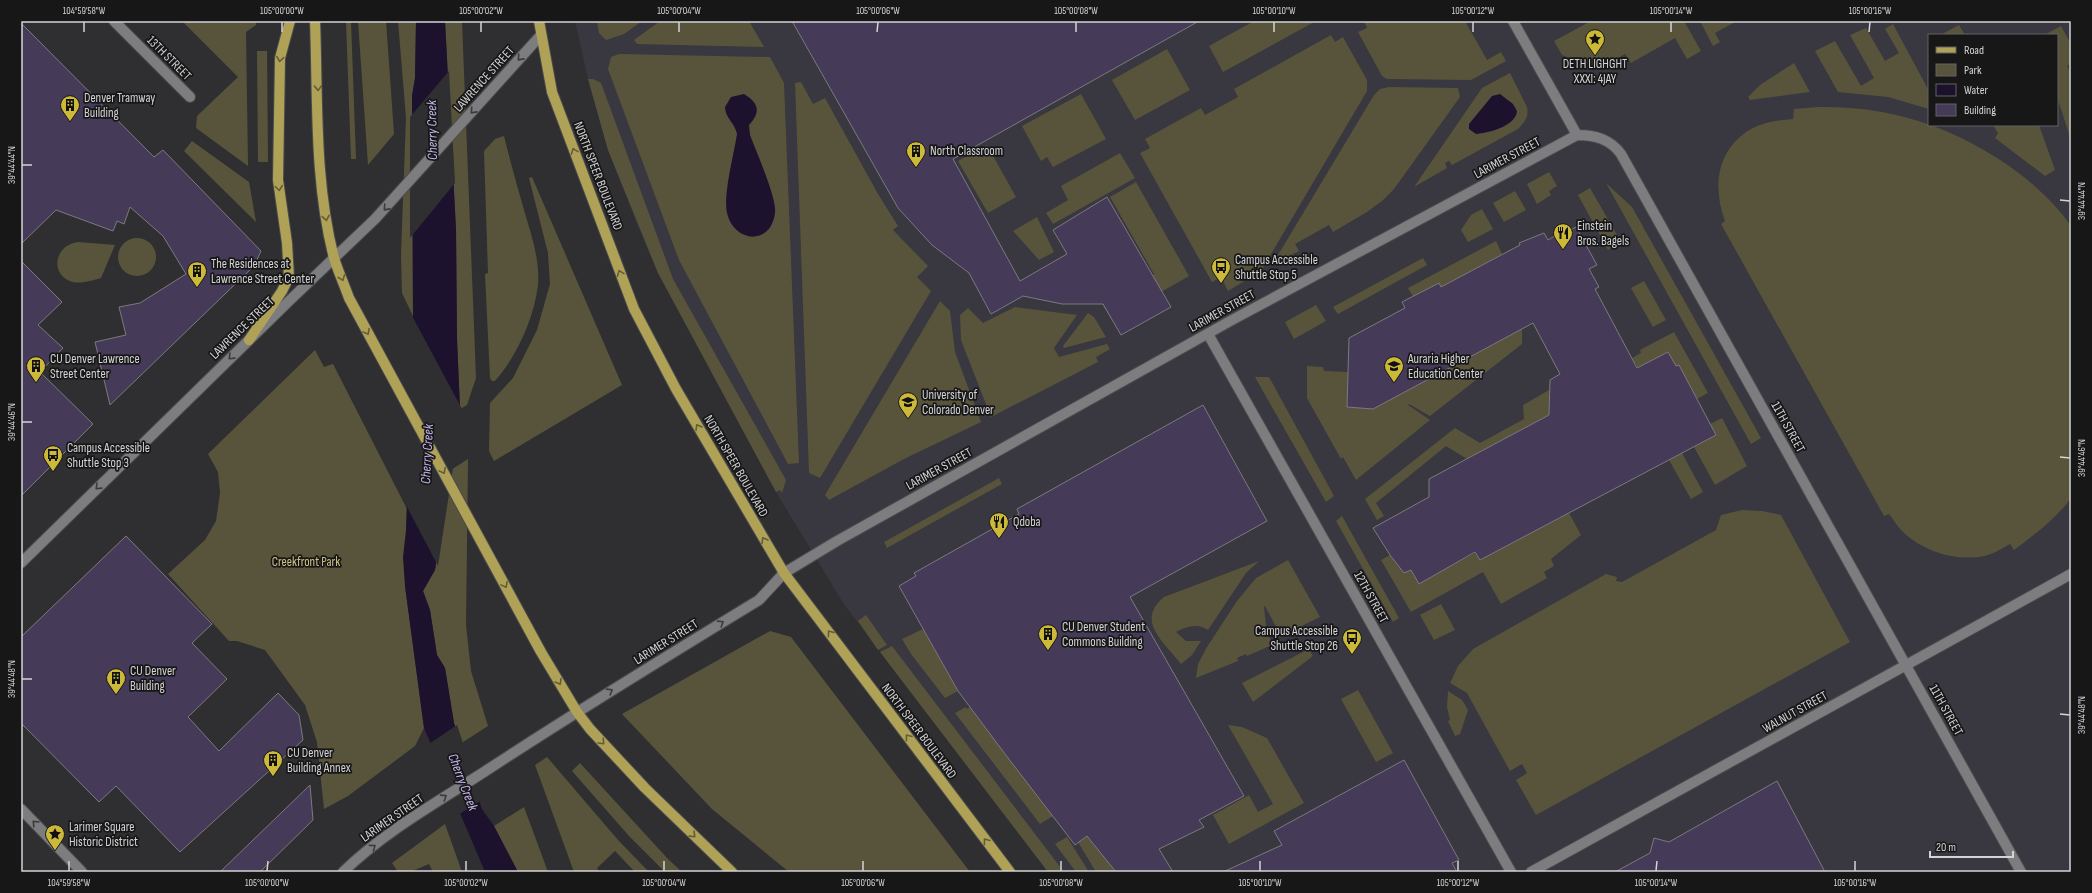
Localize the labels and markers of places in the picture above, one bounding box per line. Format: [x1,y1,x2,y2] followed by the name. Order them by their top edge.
[1584,28,1606,56] place icon: DETH LIGHGHT XXXI: 4JAY
[1563,56,1627,87] place label: DETH LIGHGHT XXXI: 4JAY
[84,90,155,121] place label: Denver Tramway Building
[59,94,81,122] building icon: Denver Tramway Building
[905,140,927,168] building icon: North Classroom
[930,143,1003,159] place label: North Classroom
[1577,218,1630,249] place label: Einstein Bros. Bagels
[1552,222,1574,250] restaurant icon: Einstein Bros. Bagels
[1235,252,1318,283] place label: Campus Accessible Shuttle Stop 5
[211,256,314,287] place label: The Residences at Lawrence Street Center
[1210,256,1232,284] bus stop icon: Campus Accessible Shuttle Stop 5
[186,260,208,288] building icon: The Residences at Lawrence Street Center
[50,351,140,382] place label: CU Denver Lawrence Street Center
[1407,351,1484,382] place label: Auraria Higher Education Center
[25,355,47,383] building icon: CU Denver Lawrence Street Center
[1383,355,1405,383] school or university icon: Auraria Higher Education Center
[922,387,994,418] place label: University of Colorado Denver
[897,391,919,419] school or university icon: University of Colorado Denver
[67,440,150,471] place label: Campus Accessible Shuttle Stop 3
[42,444,64,472] bus stop icon: Campus Accessible Shuttle Stop 3
[988,511,1010,539] restaurant icon: Qdoba
[1013,514,1041,530] place label: Qdoba
[1062,619,1145,650] place label: CU Denver Student Commons Building
[1037,623,1059,651] building icon: CU Denver Student Commons Building
[1255,623,1338,654] place label: Campus Accessible Shuttle Stop 26
[1341,627,1363,655] bus stop icon: Campus Accessible Shuttle Stop 26
[130,663,176,694] place label: CU Denver Building
[105,667,127,695] building icon: CU Denver Building
[287,745,351,776] place label: CU Denver Building Annex
[262,749,284,777] building icon: CU Denver Building Annex
[69,819,138,850] place label: Larimer Square Historic District
[44,823,66,851] place icon: Larimer Square Historic District

